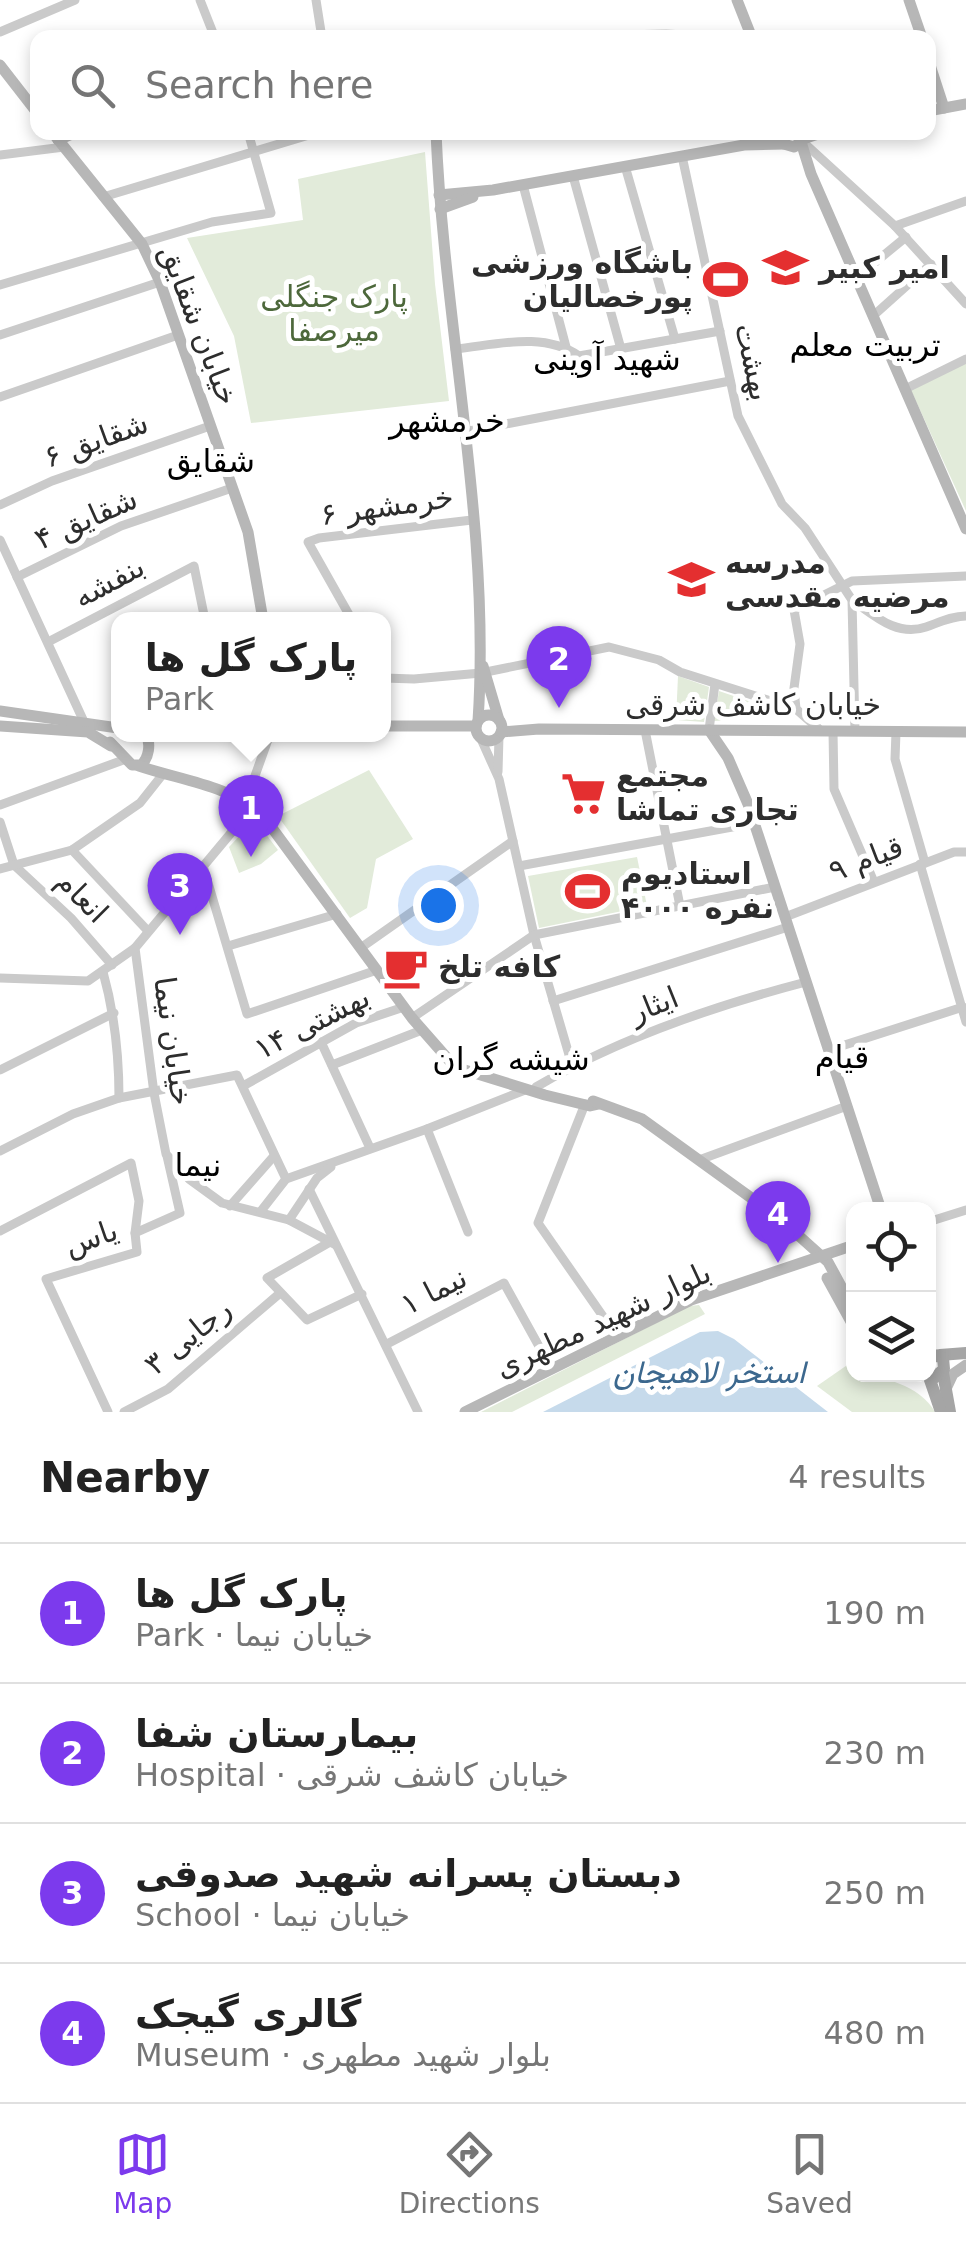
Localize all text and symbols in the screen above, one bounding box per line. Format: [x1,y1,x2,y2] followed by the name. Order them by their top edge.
[30,30,936,140] search box
[65,58,120,113] icon: search
[145,63,373,107] text: Search here
[153,240,246,410] street label: خیابان شقایق
[762,244,810,292] school or university icon: امیر کبیر
[471,245,693,315] place label: باشگاه ورزشی پورخصالیان
[817,250,950,285] place label: امیر کبیر
[702,256,750,304] sports icon: باشگاه ورزشی پورخصالیان
[260,279,408,348] park label: پارک جنگلی میرصفا
[727,320,779,404] street label: بهشت
[789,326,941,364] district label: تربیت معلم
[533,339,681,378] district label: شهید آوینی
[387,402,505,440] district label: خرمشهر
[39,405,153,475] street label: شقایق ۶
[167,442,255,480] district label: شقایق
[318,479,456,533] street label: خرمشهر ۶
[29,480,142,557] street label: شقایق ۴
[725,545,949,614] place label: مدرسه مرضیه مقدسی
[67,548,150,615] street label: بنفشه
[668,556,716,604] school or university icon: مدرسه مرضیه مقدسی
[111,612,391,742] popup
[526,626,592,708] pin: 2
[145,636,357,680] text: پارک گل ها
[145,680,214,718] text: Park
[625,687,881,722] street label: خیابان کاشف شرقی
[616,758,799,827] place label: مجتمع تجاری تماشا
[559,769,607,817] supermarket icon: مجتمع تجاری تماشا
[218,774,284,857] pin: 1
[824,828,908,889] street label: قیام ۹
[148,852,212,935] pin: 3
[621,856,774,925] place label: استادیوم ۴۰۰۰ نفره
[49,863,116,930] street label: انعام
[564,867,612,915] sports icon: استادیوم ۴۰۰۰ نفره
[413,880,464,931] your location
[381,943,429,991] cafe icon: کافه تلخ
[438,949,561,984] place label: کافه تلخ
[147,974,200,1108] street label: خیابان نیما
[248,979,376,1067] street label: بهشتی ۱۴
[623,979,683,1031] street label: ایثار
[815,1038,869,1076] district label: قیام
[432,1040,590,1078] district label: شیشه گران
[175,1146,221,1184] district label: نیما
[746,1180,810,1263] pin: 4
[846,1202,936,1382] map controls
[846,1202,936,1292] button: locate
[60,1212,122,1263] street label: یاس
[489,1254,717,1386] street label: بلوار شهید مطهری
[395,1259,473,1322] street label: نیما ۱
[137,1291,238,1382] street label: رجایی ۳
[846,1292,936,1382] button: layers
[613,1353,809,1392] water label: استخر لاهیجان
[40,1453,210,1502] text: Nearby
[788,1458,926,1496] text: 4 results
[135,1572,347,1616] text: پارک گل ها
[61,1594,84,1632] text: 1
[824,1594,926,1632] text: 190 m
[135,1616,373,1654] text: Park · خیابان نیما
[135,1712,418,1756] text: بیمارستان شفا
[61,1734,84,1772] text: 2
[824,1734,926,1772] text: 230 m
[135,1756,569,1794] text: Hospital · خیابان کاشف شرقی
[135,1852,682,1896] text: دبستان پسرانه شهید صدوقی
[61,1874,84,1912] text: 3
[824,1874,926,1912] text: 250 m
[135,1896,410,1934] text: School · خیابان نیما
[135,1992,361,2036] text: گالری گیجک
[61,2014,84,2052] text: 4
[824,2014,926,2052] text: 480 m
[135,2036,551,2074] text: Museum · بلوار شهید مطهری
[113,2127,172,2220] tab: Map
[399,2127,540,2220] tab: Directions
[766,2127,853,2220] tab: Saved

